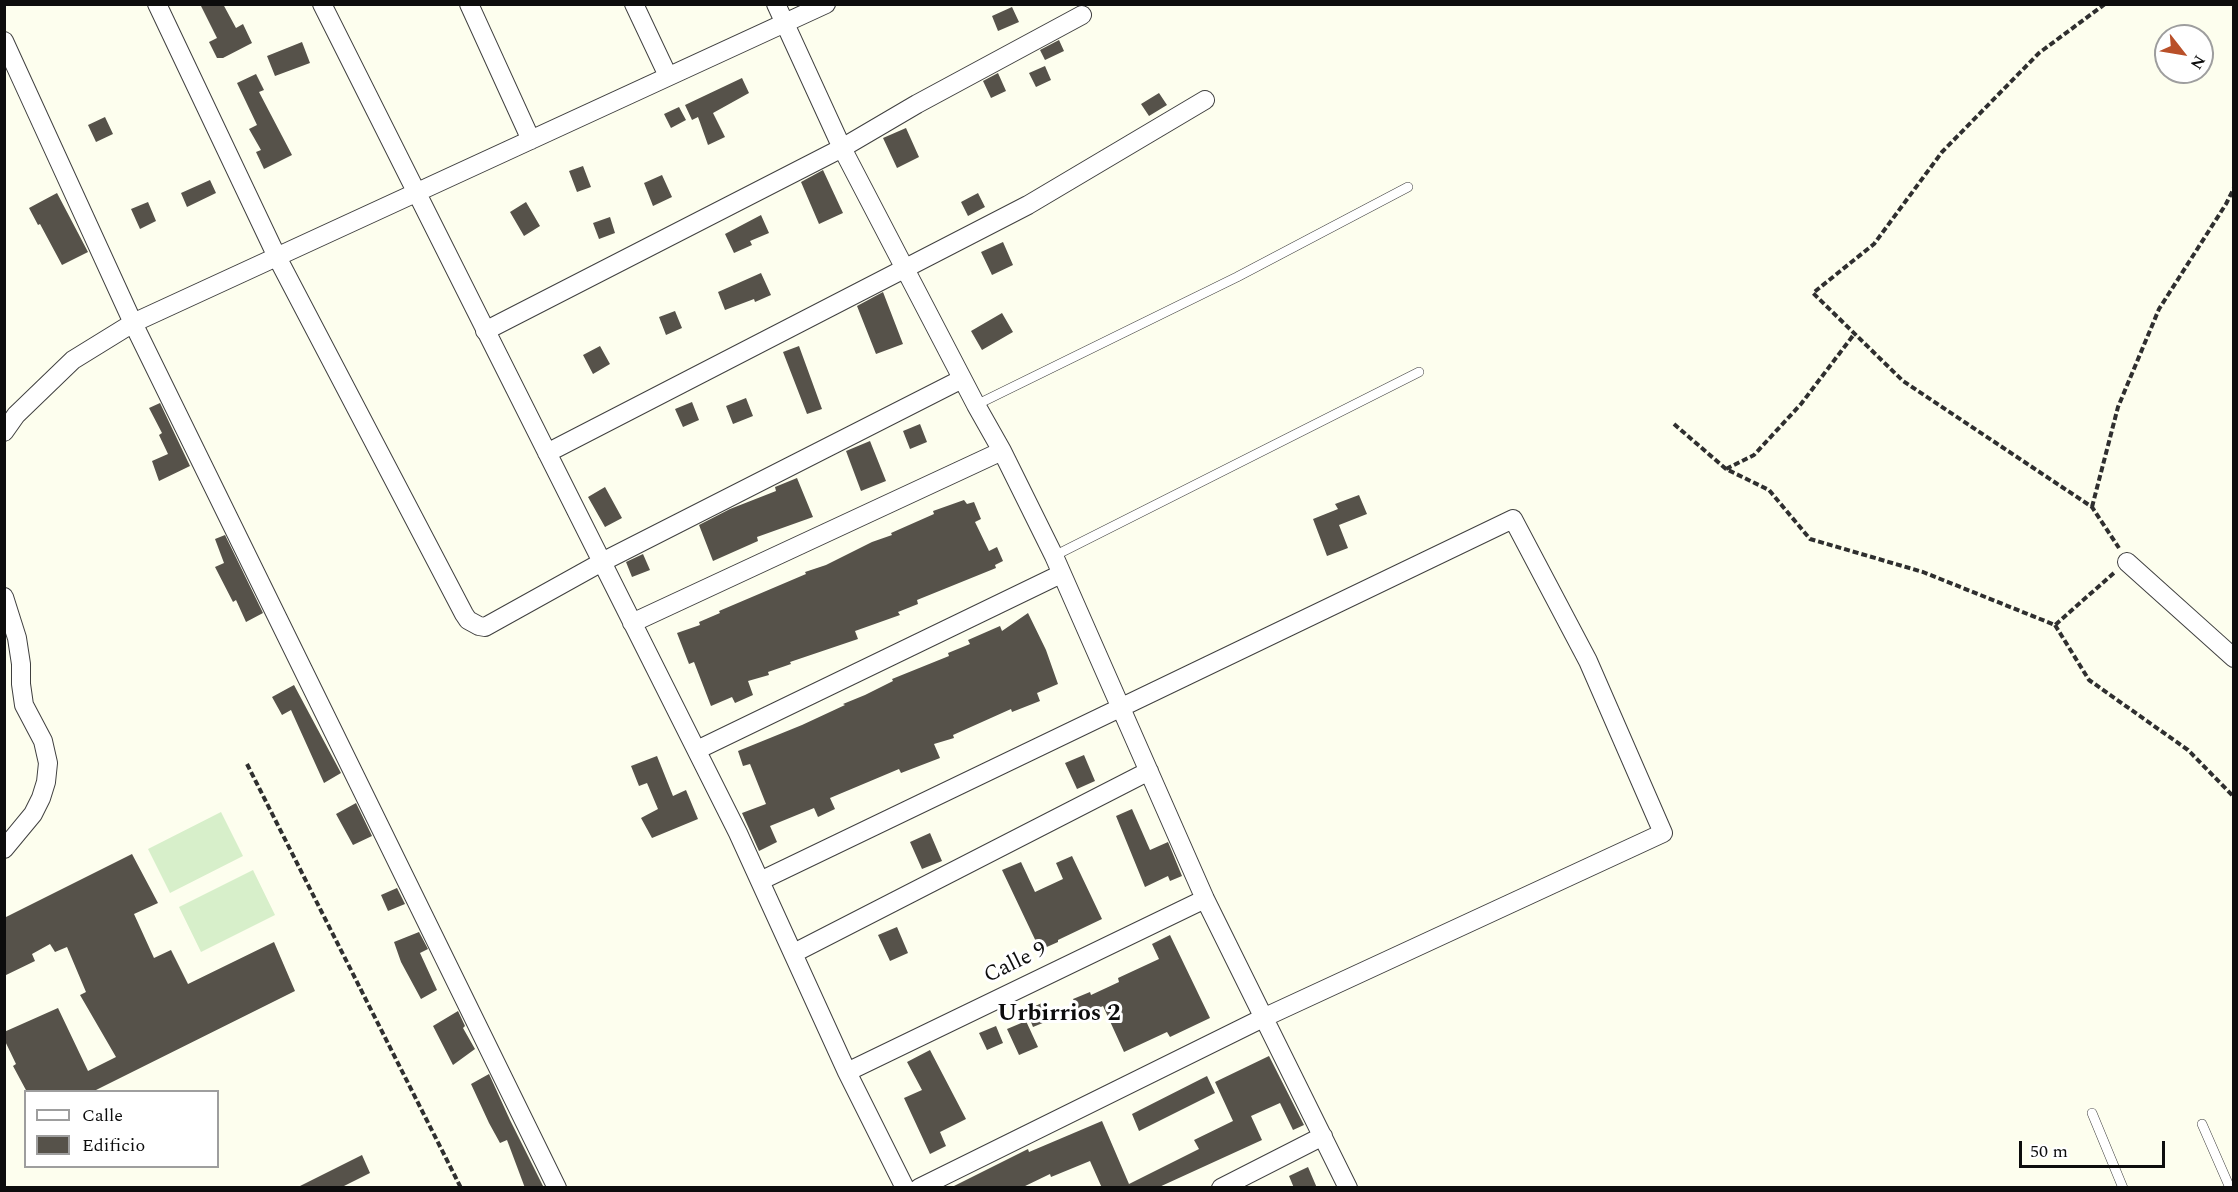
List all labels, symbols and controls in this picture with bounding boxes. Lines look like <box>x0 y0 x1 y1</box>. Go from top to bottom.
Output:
north arrow <box>2154 24 2214 84</box>
text: N <box>2184 50 2211 74</box>
street label: Calle 9 <box>980 938 1052 990</box>
district label: Urbirrios 2 <box>997 1001 1121 1029</box>
legend <box>24 1090 219 1168</box>
text: Calle <box>82 1102 123 1129</box>
scale bar <box>2022 1129 2168 1167</box>
text: Edificio <box>82 1132 145 1159</box>
text: 50 m <box>2030 1138 2068 1165</box>

